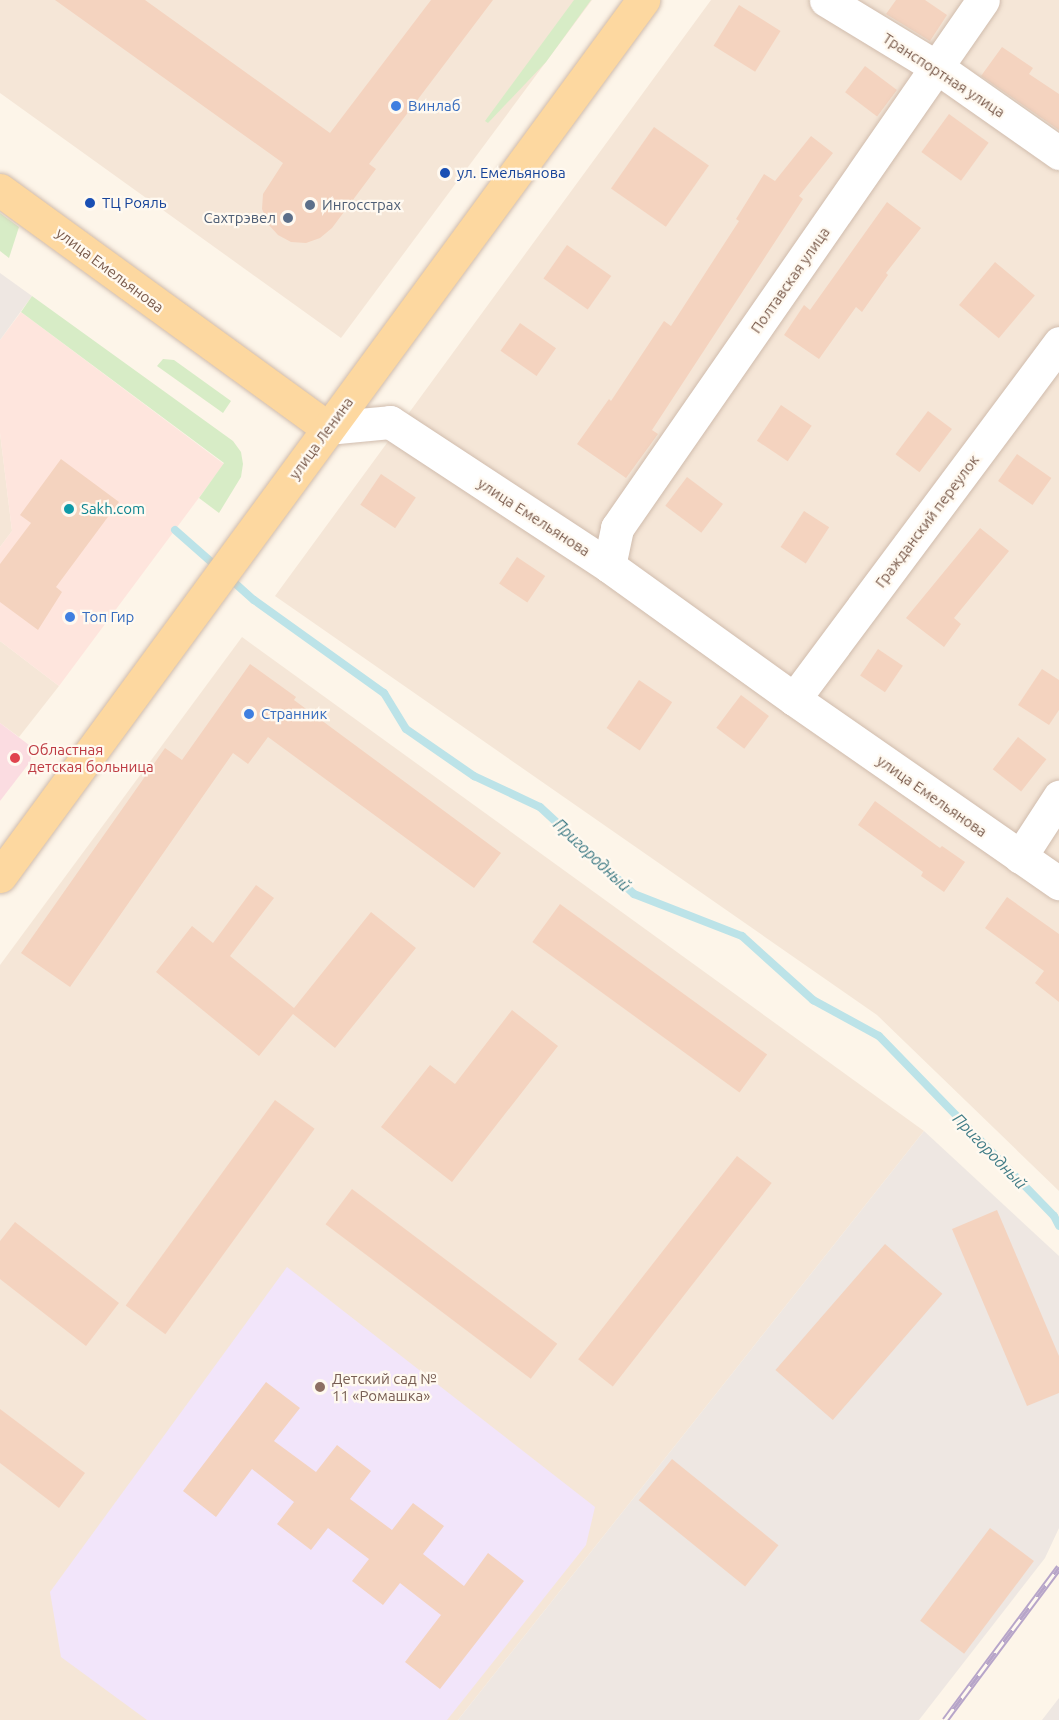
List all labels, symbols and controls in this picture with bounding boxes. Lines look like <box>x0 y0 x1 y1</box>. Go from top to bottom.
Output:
street label: Транспортная улица <box>880 29 1008 121</box>
place label: Винлаб <box>408 97 460 115</box>
marker: Винлаб <box>389 99 403 113</box>
place label: ул. Емельянова <box>457 164 566 182</box>
marker: ул. Емельянова <box>438 166 452 180</box>
place label: ТЦ Рояль <box>102 194 167 212</box>
marker: ТЦ Рояль <box>83 196 97 210</box>
place label: Ингосстрах <box>322 196 401 214</box>
marker: Ингосстрах <box>303 198 317 212</box>
place label: Сахтрэвел <box>203 209 276 227</box>
marker: Сахтрэвел <box>281 211 295 225</box>
street label: Полтавская улица <box>747 223 833 337</box>
street label: улица Емельянова <box>53 224 167 316</box>
street label: улица Ленина <box>285 393 357 483</box>
street label: Гражданский переулок <box>871 451 983 591</box>
street label: улица Емельянова <box>474 474 594 560</box>
place label: Sakh.com <box>81 500 145 518</box>
marker: Sakh.com <box>62 502 76 516</box>
place label: Топ Гир <box>82 608 134 626</box>
marker: Топ Гир <box>63 610 77 624</box>
place label: Странник <box>261 705 327 723</box>
marker: Странник <box>242 707 256 721</box>
place label: Областная детская больница <box>28 740 154 775</box>
marker: Областная детская больница <box>6 749 24 767</box>
street label: улица Емельянова <box>873 751 991 841</box>
water label: Пригородный <box>550 815 634 895</box>
water label: Пригородный <box>949 1109 1031 1193</box>
place label: Детский сад № 11 «Ромашка» <box>332 1369 437 1404</box>
marker: Детский сад № 11 «Ромашка» <box>313 1380 327 1394</box>

